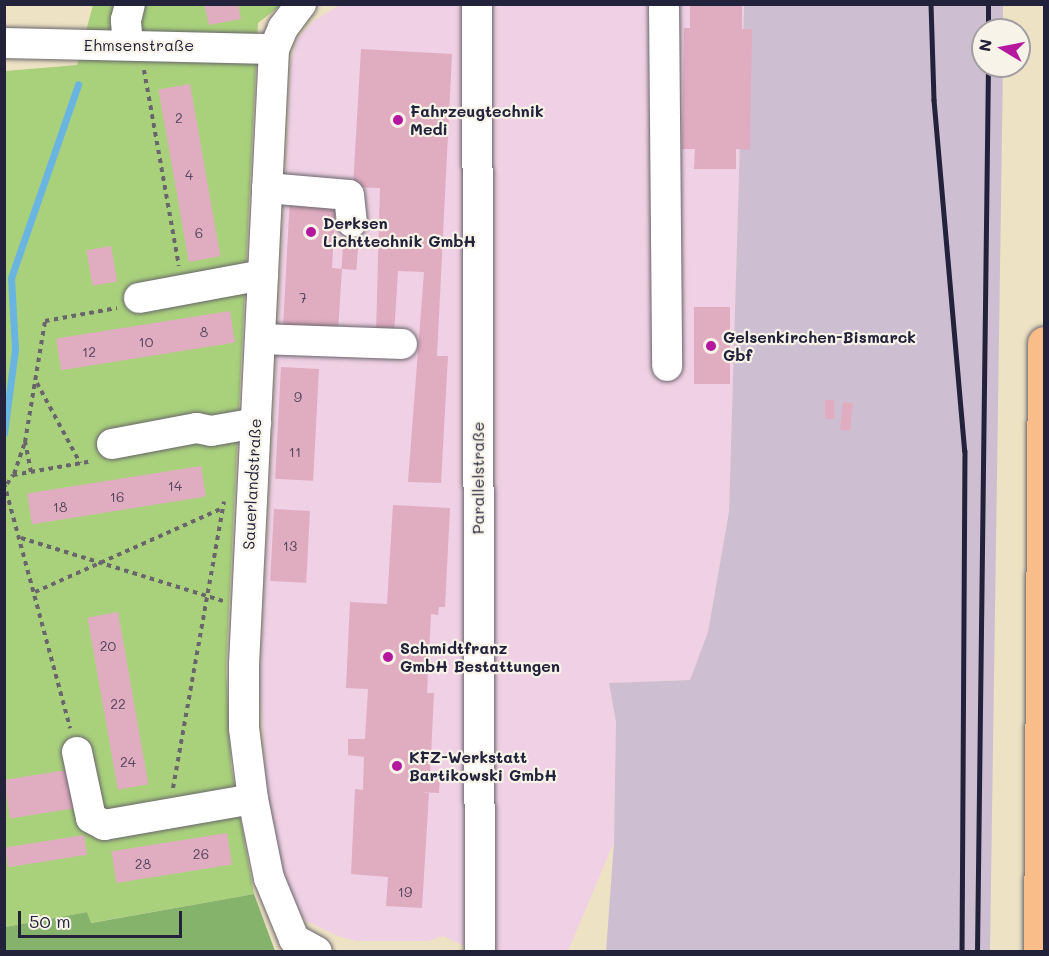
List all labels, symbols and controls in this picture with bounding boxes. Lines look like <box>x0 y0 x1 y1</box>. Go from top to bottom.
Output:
north arrow <box>971 18 1031 78</box>
street label: Ehmsenstraße <box>84 35 194 55</box>
text: N <box>973 37 996 53</box>
place label: Fahrzeugtechnik Medi <box>410 101 544 139</box>
house number: 2 <box>175 110 183 126</box>
marker: Fahrzeugtechnik Medi <box>391 113 405 127</box>
house number: 4 <box>185 167 193 183</box>
place label: Derksen Lichttechnik GmbH <box>323 213 476 251</box>
house number: 6 <box>195 225 203 241</box>
marker: Derksen Lichttechnik GmbH <box>304 225 318 239</box>
house number: 7 <box>299 290 307 306</box>
house number: 8 <box>200 324 208 340</box>
place label: Gelsenkirchen-Bismarck Gbf <box>723 327 916 365</box>
house number: 10 <box>139 334 153 350</box>
marker: Gelsenkirchen-Bismarck Gbf <box>704 339 718 353</box>
house number: 12 <box>82 344 96 360</box>
house number: 9 <box>294 389 302 405</box>
street label: Sauerlandstraße <box>239 418 265 550</box>
street label: Parallelstraße <box>468 422 488 534</box>
house number: 11 <box>289 444 301 460</box>
house number: 14 <box>168 478 182 494</box>
house number: 16 <box>110 489 124 505</box>
house number: 18 <box>53 499 67 515</box>
house number: 13 <box>283 538 297 554</box>
house number: 20 <box>100 638 116 654</box>
place label: Schmidtfranz GmbH Bestattungen <box>400 638 560 676</box>
marker: Schmidtfranz GmbH Bestattungen <box>381 650 395 664</box>
house number: 22 <box>110 696 126 712</box>
place label: KFZ-Werkstatt Bartikowski GmbH <box>409 747 557 785</box>
house number: 24 <box>120 754 136 770</box>
marker: KFZ-Werkstatt Bartikowski GmbH <box>390 759 404 773</box>
house number: 26 <box>193 846 209 862</box>
house number: 28 <box>135 856 151 872</box>
house number: 19 <box>398 884 412 900</box>
scale bar <box>21 899 184 937</box>
text: 50 m <box>29 909 71 933</box>

